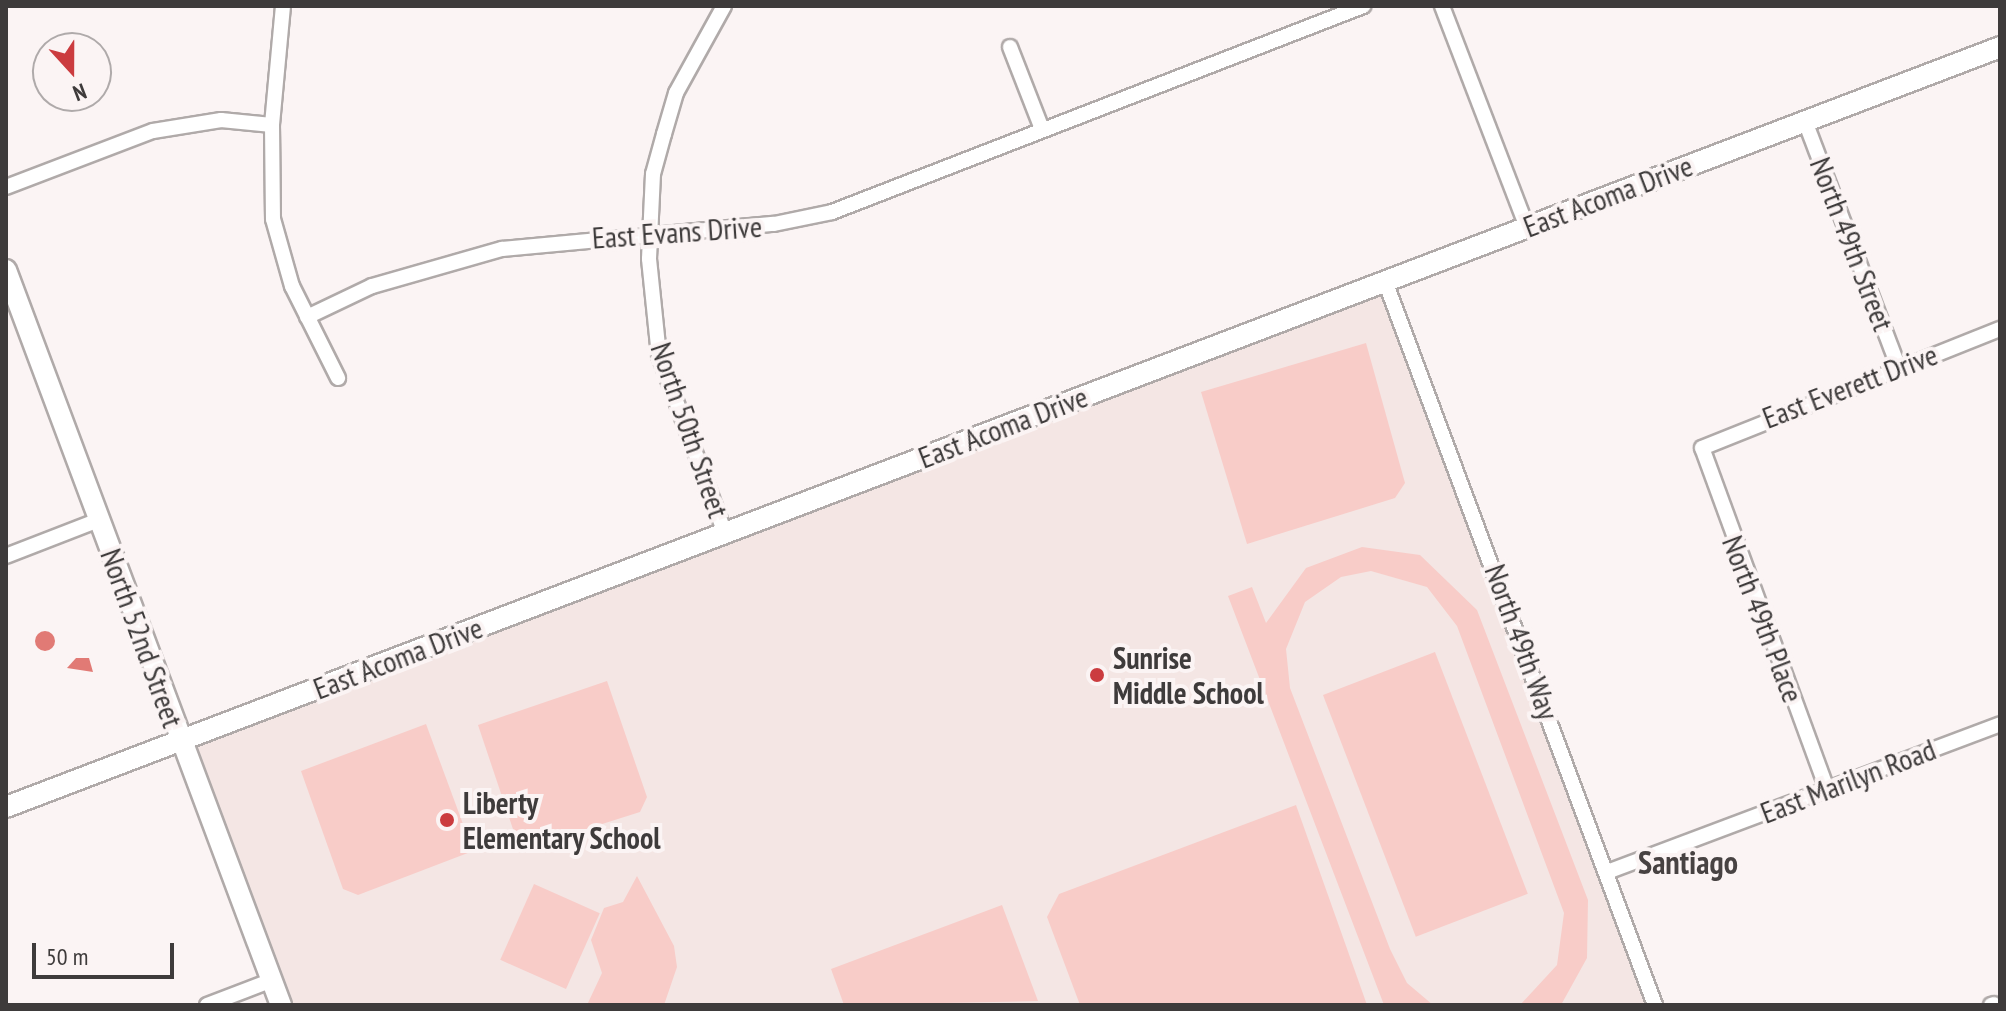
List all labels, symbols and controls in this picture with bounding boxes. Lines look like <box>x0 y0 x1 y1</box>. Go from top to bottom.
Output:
north arrow <box>32 32 112 112</box>
text: N <box>69 77 90 108</box>
street label: East Acoma Drive <box>1518 147 1698 245</box>
street label: North 49th Street <box>1802 152 1902 336</box>
street label: East Evans Drive <box>591 208 763 256</box>
street label: East Everett Drive <box>1757 336 1943 436</box>
street label: North 50th Street <box>643 338 737 522</box>
street label: East Acoma Drive <box>913 378 1093 476</box>
street label: North 49th Place <box>1715 531 1811 707</box>
street label: North 52nd Street <box>93 544 191 732</box>
street label: North 49th Way <box>1477 559 1567 725</box>
street label: East Acoma Drive <box>308 609 488 707</box>
place label: Sunrise Middle School <box>1113 640 1264 710</box>
marker: Sunrise Middle School <box>1088 666 1106 684</box>
street label: East Marilyn Road <box>1755 731 1941 831</box>
place label: Liberty Elementary School <box>463 785 661 856</box>
marker: Liberty Elementary School <box>438 811 456 829</box>
district label: Santiago <box>1638 843 1738 881</box>
scale bar <box>36 927 178 977</box>
text: 50 m <box>46 941 88 972</box>

